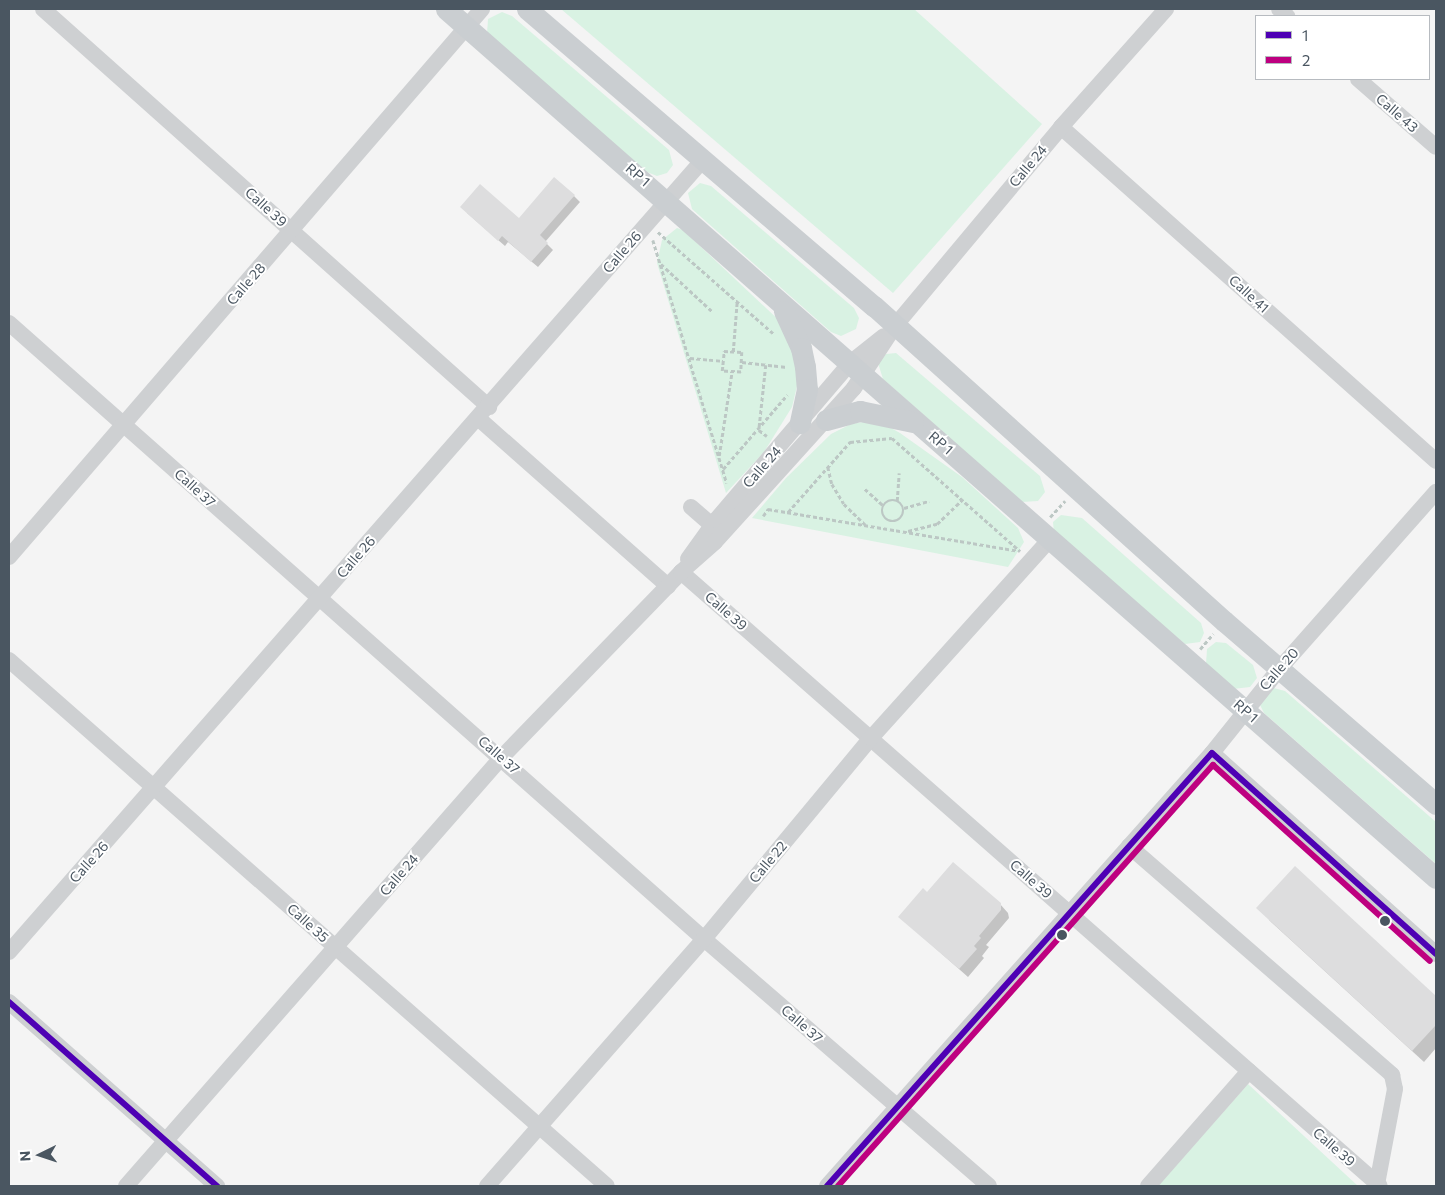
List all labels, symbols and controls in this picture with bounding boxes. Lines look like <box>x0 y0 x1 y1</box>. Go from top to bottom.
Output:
legend <box>1255 15 1430 80</box>
text: 1 <box>1302 26 1308 44</box>
text: 2 <box>1302 51 1310 69</box>
street label: Calle 43 <box>1372 90 1422 136</box>
street label: Calle 24 <box>1005 141 1051 191</box>
street label: RP 1 <box>622 160 654 190</box>
street label: Calle 39 <box>242 184 290 230</box>
street label: Calle 26 <box>599 228 645 276</box>
street label: Calle 28 <box>223 260 269 308</box>
street label: Calle 41 <box>1226 272 1272 316</box>
street label: RP 1 <box>925 428 957 458</box>
street label: Calle 24 <box>739 443 785 491</box>
street label: Calle 37 <box>171 465 219 511</box>
street label: Calle 26 <box>333 533 379 581</box>
street label: Calle 39 <box>701 588 751 634</box>
street label: Calle 20 <box>1256 644 1302 694</box>
street label: RP 1 <box>1230 696 1262 726</box>
street label: Calle 37 <box>475 732 523 778</box>
street label: Calle 26 <box>66 838 112 886</box>
street label: Calle 22 <box>746 838 790 886</box>
street label: Calle 24 <box>376 851 422 899</box>
street label: Calle 39 <box>1006 856 1056 902</box>
street label: Calle 35 <box>284 900 332 946</box>
unlabelled marker <box>1380 916 1390 926</box>
unlabelled marker <box>1057 930 1067 940</box>
street label: Calle 37 <box>778 1001 826 1047</box>
street label: Calle 39 <box>1309 1124 1359 1170</box>
north arrow <box>15 1130 65 1180</box>
text: N <box>16 1150 33 1162</box>

